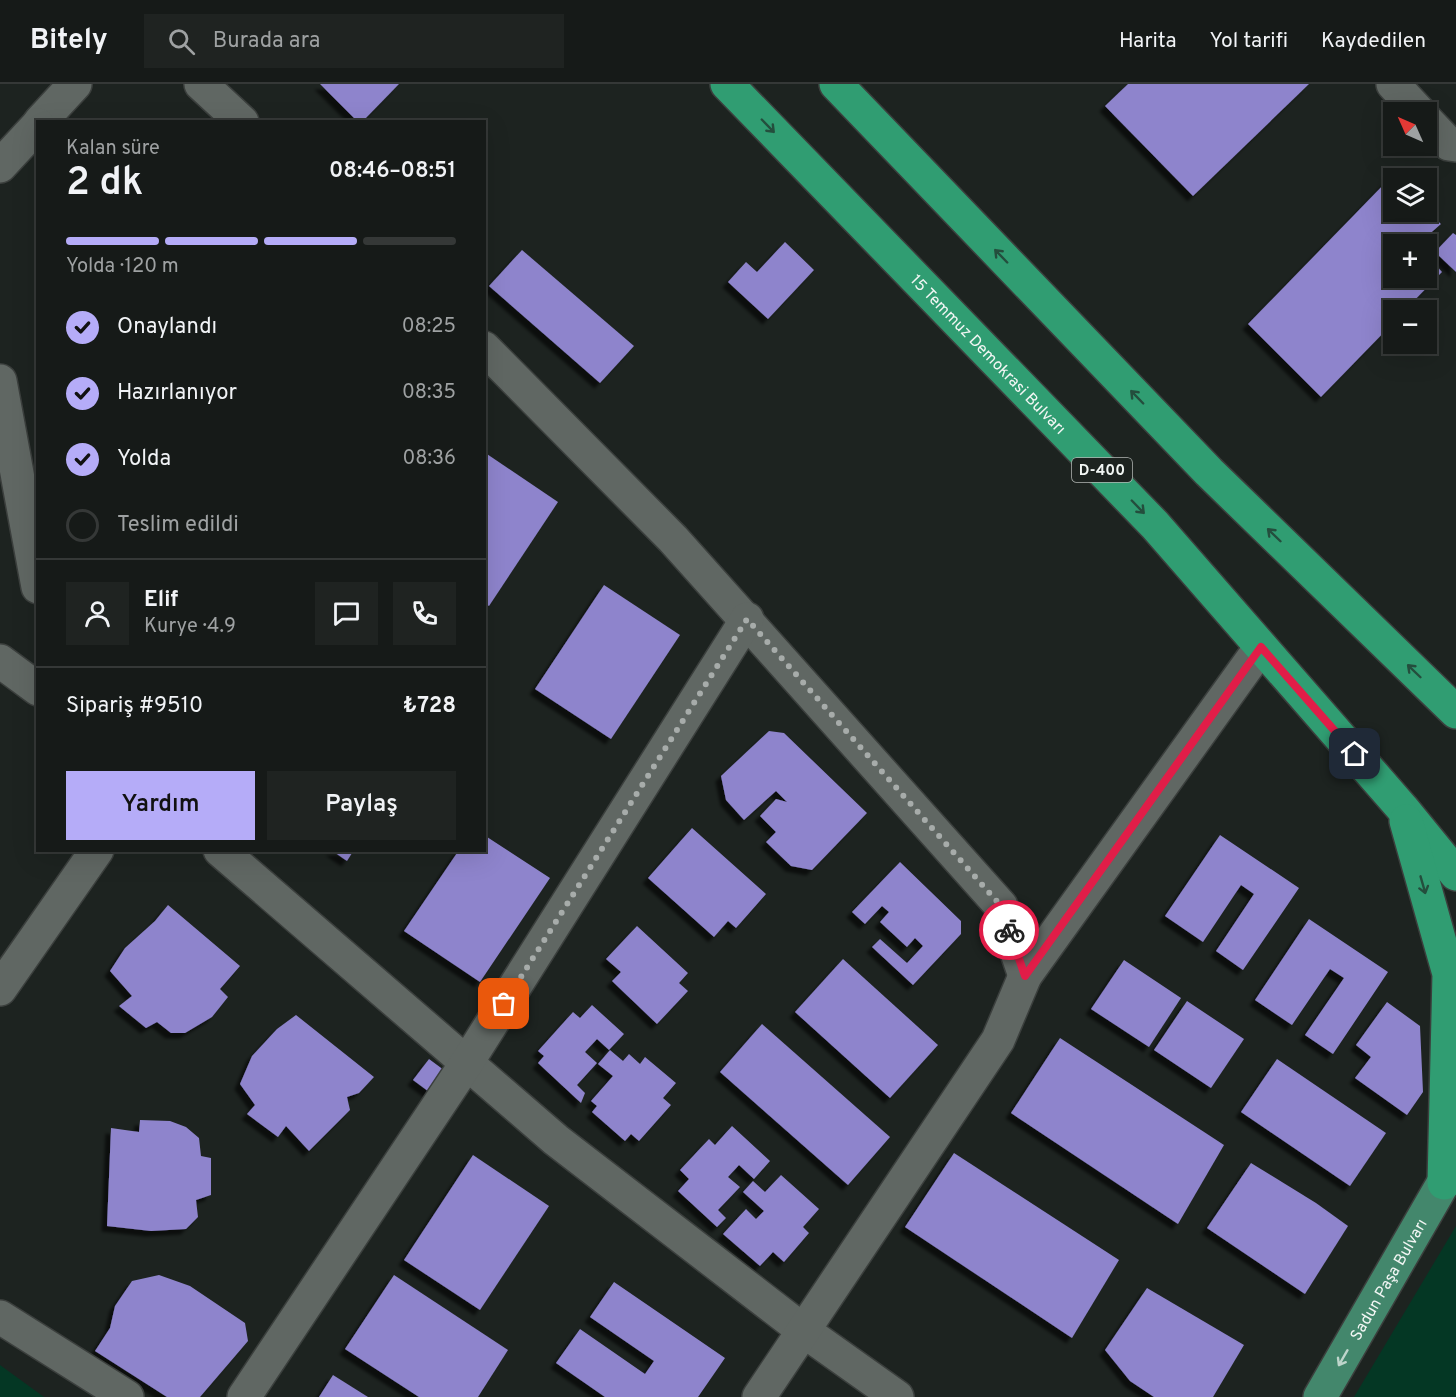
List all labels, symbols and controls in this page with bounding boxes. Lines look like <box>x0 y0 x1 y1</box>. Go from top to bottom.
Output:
search box <box>144 14 564 68</box>
text: Bitely <box>30 23 108 59</box>
icon: search <box>165 25 198 58</box>
text: Burada ara <box>213 28 320 55</box>
text: Harita <box>1119 28 1177 55</box>
text: Yol tarifi <box>1210 28 1288 55</box>
text: Kaydedilen <box>1321 28 1426 55</box>
north arrow <box>1383 102 1437 156</box>
map controls <box>1383 102 1437 354</box>
one-way arrow <box>761 118 775 133</box>
text: Kalan süre <box>66 136 160 162</box>
text: 08:46–08:51 <box>329 158 456 185</box>
text: 2 dk <box>66 160 143 209</box>
button: layers <box>1383 168 1437 222</box>
button: + <box>1383 234 1437 288</box>
one-way arrow <box>994 249 1009 264</box>
text: Yolda · 120 m <box>66 254 179 280</box>
street label: 15 Temmuz Demokrasi Bulvarı <box>905 271 1069 439</box>
button: − <box>1383 300 1437 354</box>
icon: check <box>66 311 99 344</box>
text: Onaylandı <box>117 314 217 341</box>
text: 08:25 <box>402 314 456 340</box>
icon: check <box>66 377 99 410</box>
text: Hazırlanıyor <box>117 380 237 407</box>
text: 08:35 <box>402 380 456 406</box>
one-way arrow <box>1129 389 1144 404</box>
icon: check <box>66 443 99 476</box>
text: Yolda <box>117 446 171 473</box>
text: 08:36 <box>402 446 456 472</box>
road number: D-400 <box>1072 458 1132 482</box>
one-way arrow <box>1130 500 1145 515</box>
text: Teslim edildi <box>117 512 239 539</box>
one-way arrow <box>1267 528 1282 542</box>
button: person <box>66 582 129 645</box>
button: chat <box>315 582 378 645</box>
button: phone <box>393 582 456 645</box>
text: Elif <box>144 587 178 614</box>
text: Kurye · 4.9 <box>144 614 236 640</box>
one-way arrow <box>1407 664 1422 678</box>
text: Sipariş #9510 <box>66 693 203 720</box>
text: ₺728 <box>403 693 456 720</box>
pin <box>1329 728 1380 779</box>
icon: home <box>1338 737 1371 770</box>
button: Yardım <box>66 771 255 840</box>
button: Paylaş <box>267 771 456 840</box>
one-way arrow <box>1418 875 1430 894</box>
courier <box>979 900 1039 960</box>
icon: bike <box>993 914 1026 947</box>
pin <box>478 978 529 1029</box>
icon: bag <box>487 987 520 1020</box>
street label: Sadun Paşa Bulvarı <box>1347 1216 1433 1345</box>
one-way arrow <box>1337 1349 1349 1366</box>

